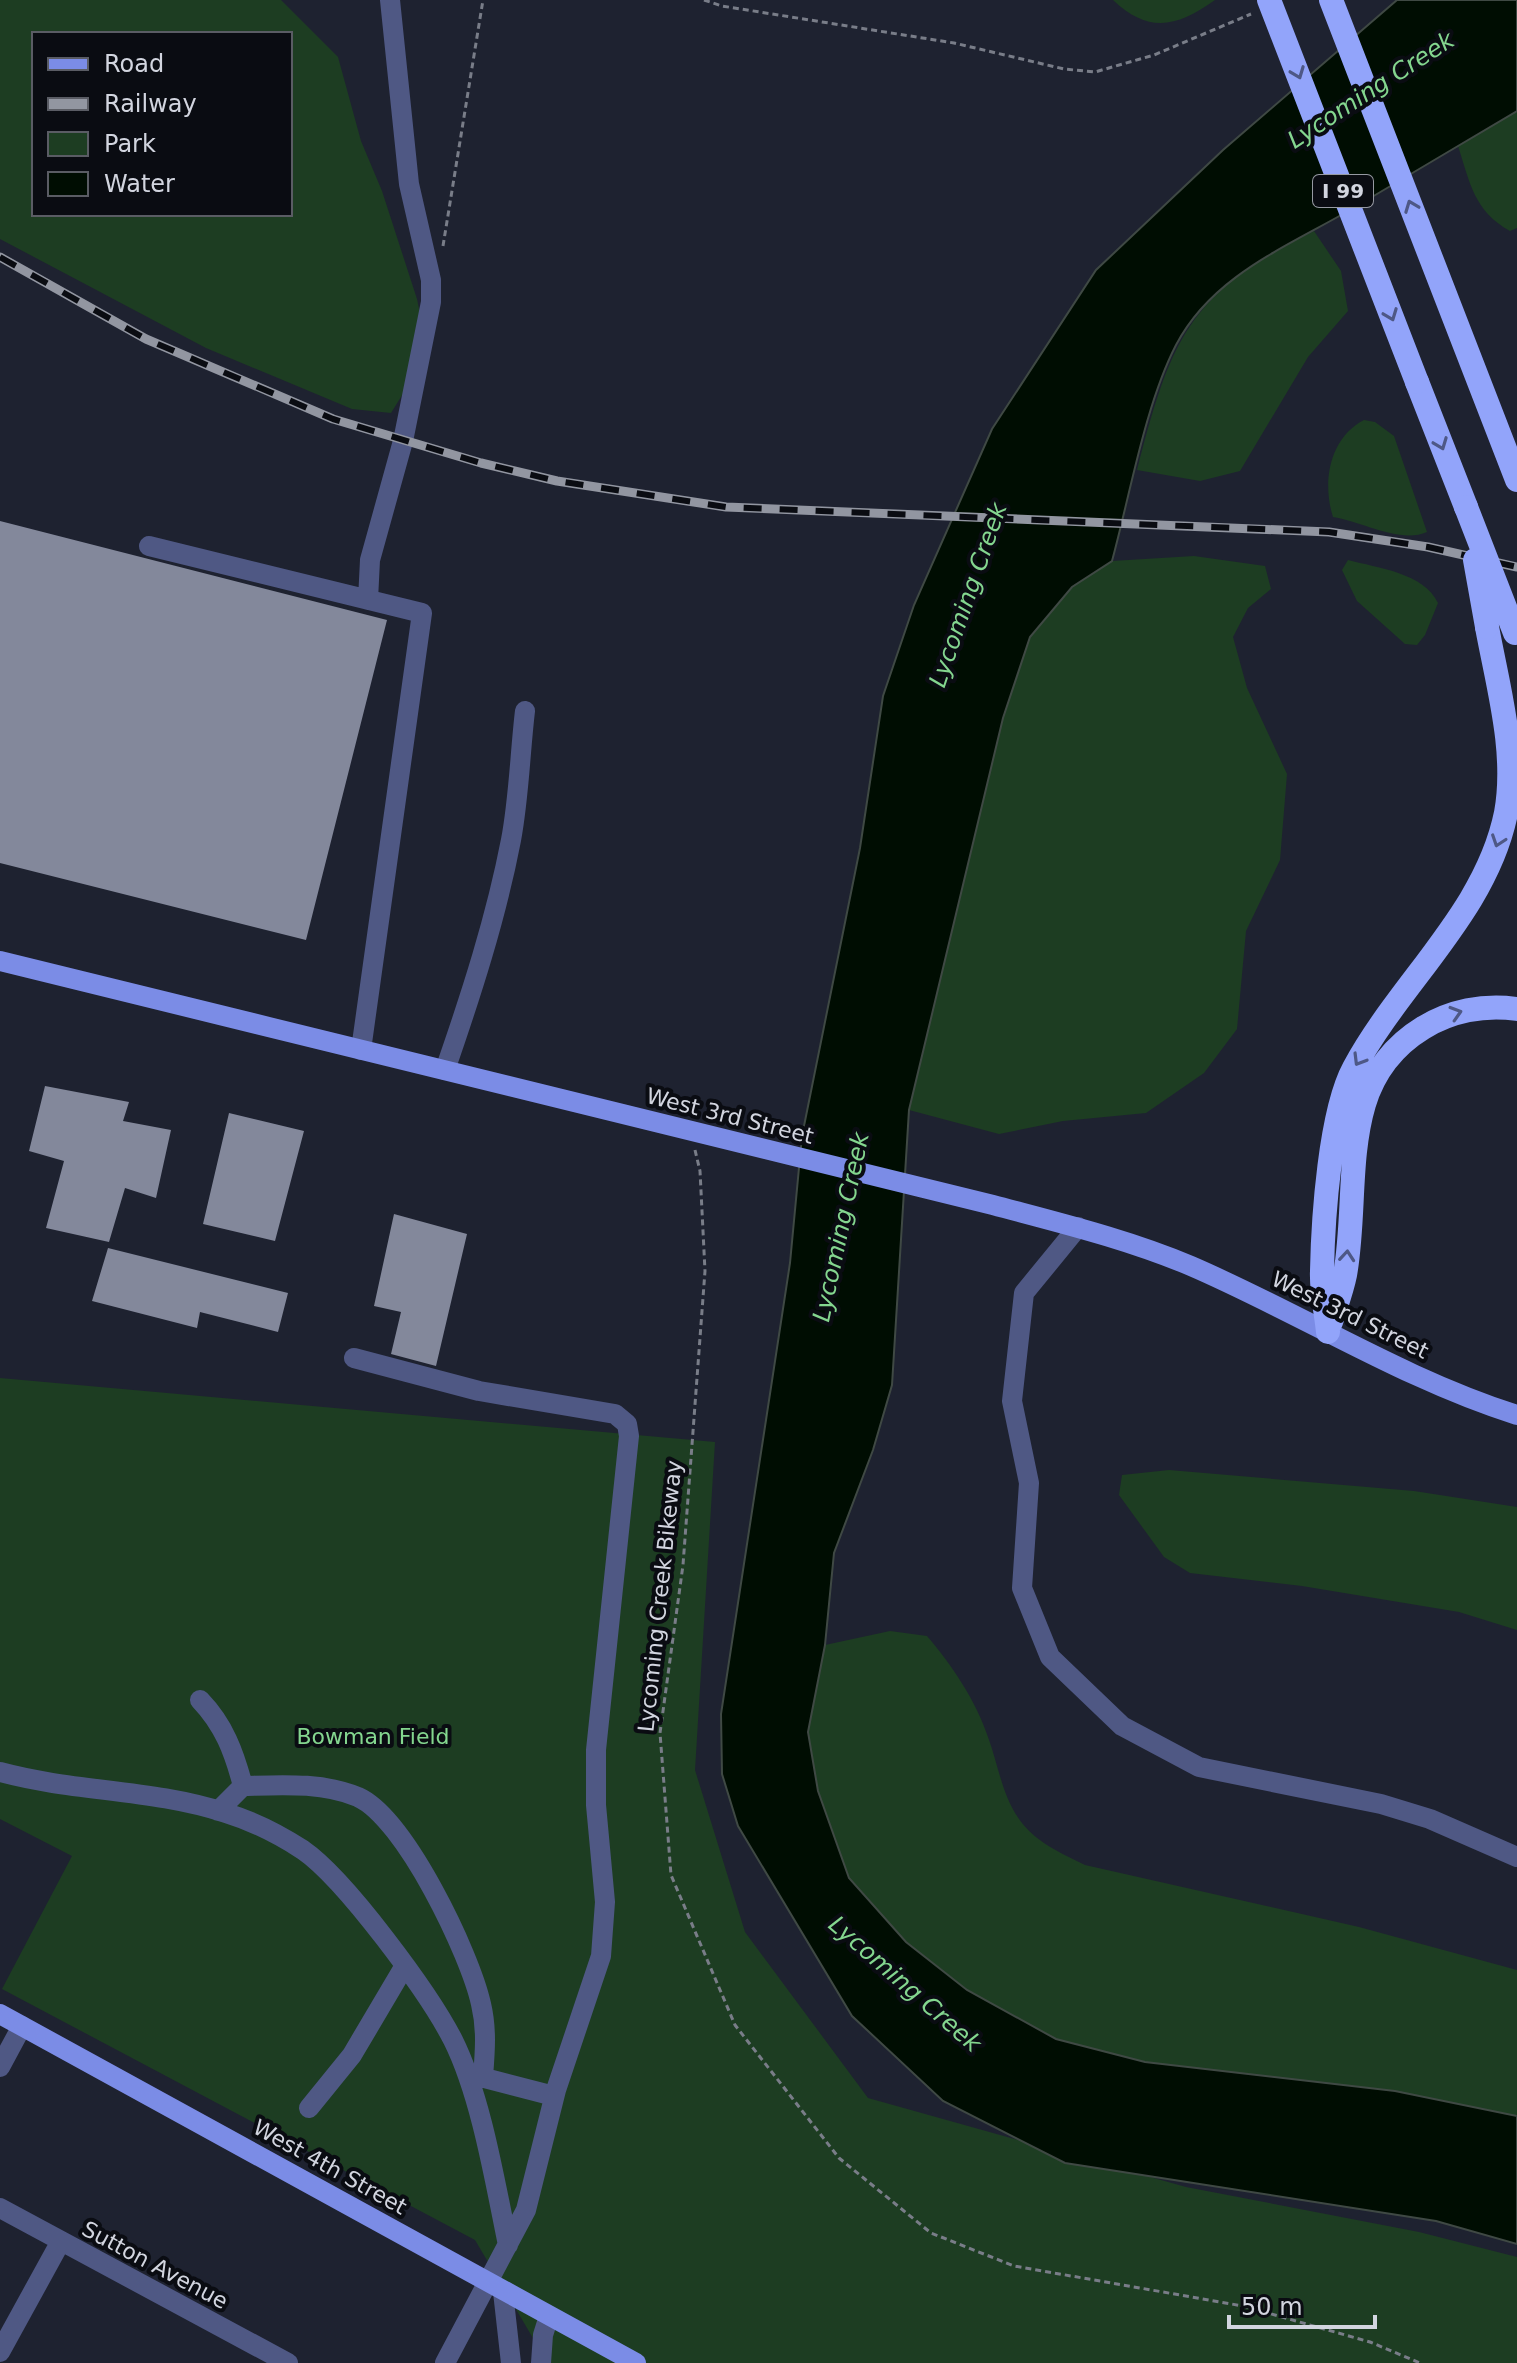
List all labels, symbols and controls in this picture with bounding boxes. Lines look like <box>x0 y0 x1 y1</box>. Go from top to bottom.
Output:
water label: Lycoming Creek <box>1283 25 1460 154</box>
legend <box>32 32 292 216</box>
text: Road <box>104 50 164 78</box>
one-way arrow <box>1288 65 1305 79</box>
text: Railway <box>104 90 197 118</box>
text: Park <box>104 130 156 158</box>
text: Water <box>104 170 175 198</box>
road number: I 99 <box>1313 175 1373 207</box>
one-way arrow <box>1404 200 1421 214</box>
one-way arrow <box>1381 307 1398 321</box>
one-way arrow <box>1432 436 1448 450</box>
water label: Lycoming Creek <box>923 498 1013 691</box>
one-way arrow <box>1491 834 1507 848</box>
one-way arrow <box>1448 1007 1462 1023</box>
one-way arrow <box>1353 1051 1368 1066</box>
street label: West 3rd Street <box>644 1083 817 1149</box>
water label: Lycoming Creek <box>807 1129 875 1324</box>
one-way arrow <box>1338 1249 1355 1262</box>
street label: West 3rd Street <box>1267 1266 1433 1364</box>
street label: Lycoming Creek Bikeway <box>633 1459 687 1733</box>
park label: Bowman Field <box>296 1724 450 1749</box>
water label: Lycoming Creek <box>823 1910 988 2059</box>
street label: West 4th Street <box>249 2114 411 2220</box>
street label: Sutton Avenue <box>78 2216 232 2314</box>
scale bar <box>1229 2279 1375 2329</box>
text: 50 m <box>1241 2293 1303 2321</box>

